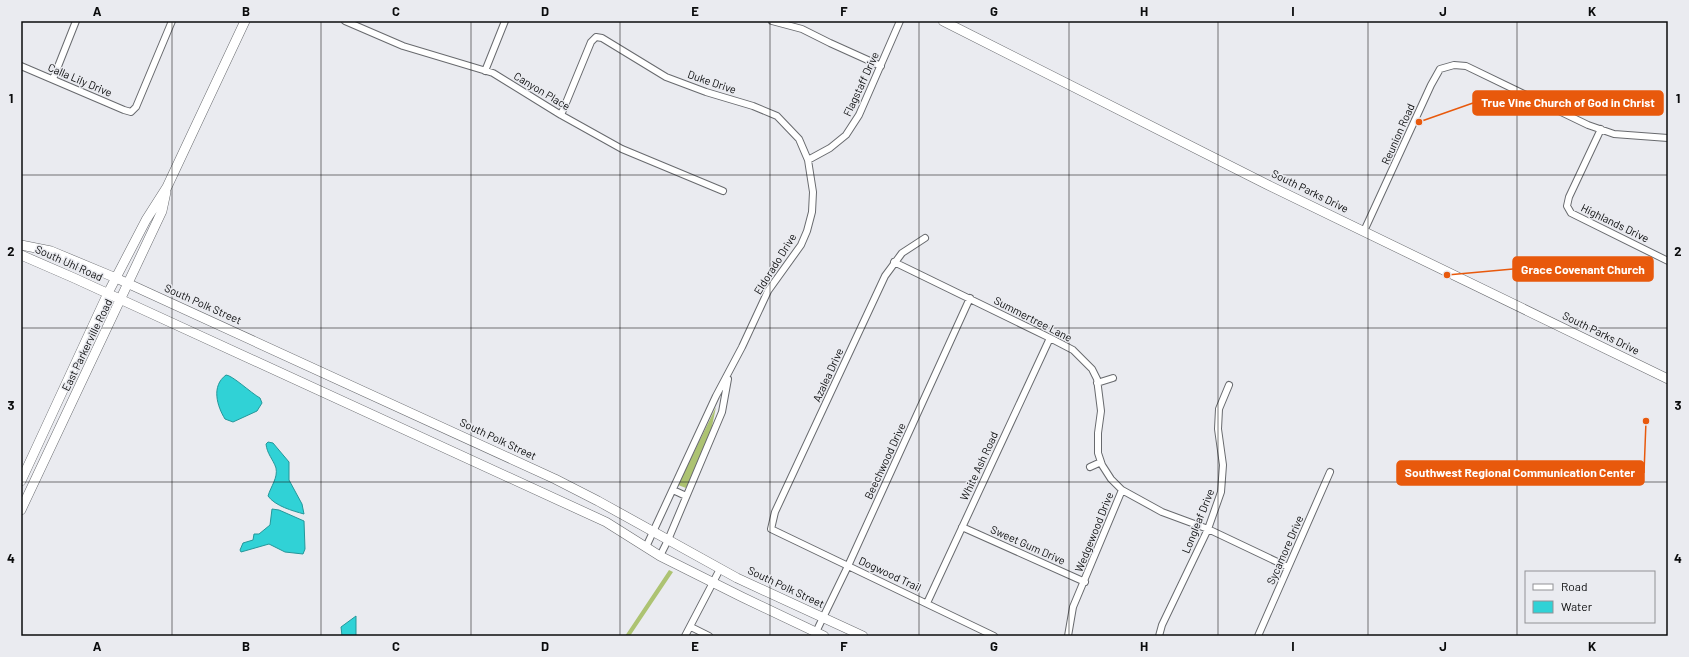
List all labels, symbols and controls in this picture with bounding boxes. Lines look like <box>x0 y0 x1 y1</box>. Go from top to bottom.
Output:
text: A <box>93 3 102 19</box>
text: B <box>242 3 250 19</box>
text: C <box>392 3 400 19</box>
text: D <box>541 3 549 19</box>
text: E <box>691 3 699 19</box>
text: F <box>840 3 848 19</box>
text: G <box>990 3 998 19</box>
text: H <box>1140 3 1148 19</box>
text: I <box>1291 3 1295 19</box>
text: J <box>1439 3 1447 19</box>
text: K <box>1588 3 1596 19</box>
street label: Flagstaff Drive <box>840 49 881 118</box>
street label: Calla Lily Drive <box>46 60 114 99</box>
street label: Duke Drive <box>686 67 738 96</box>
street label: Canyon Place <box>512 69 573 113</box>
text: 1 <box>9 90 13 106</box>
text: 1 <box>1676 90 1680 106</box>
callout: True Vine Church of God in Christ <box>1473 91 1663 115</box>
text: True Vine Church of God in Christ <box>1481 95 1655 109</box>
street label: Reunion Road <box>1378 101 1417 166</box>
street label: South Parks Drive <box>1270 166 1351 215</box>
street label: Highlands Drive <box>1579 201 1651 245</box>
street label: Eldorado Drive <box>751 231 799 297</box>
street label: South Uhl Road <box>33 242 105 283</box>
text: 2 <box>7 243 15 259</box>
text: 2 <box>1674 243 1682 259</box>
callout: Grace Covenant Church <box>1513 257 1653 281</box>
text: Grace Covenant Church <box>1521 262 1645 276</box>
street label: South Polk Street <box>163 281 244 326</box>
street label: Summertree Lane <box>992 293 1075 344</box>
street label: East Parkerville Road <box>59 297 114 393</box>
street label: South Parks Drive <box>1561 308 1642 357</box>
street label: Azalea Drive <box>809 346 846 404</box>
text: 3 <box>7 397 15 413</box>
text: 3 <box>1674 397 1682 413</box>
street label: South Polk Street <box>458 415 539 462</box>
street label: Beechwood Drive <box>861 420 908 501</box>
street label: White Ash Road <box>957 429 1000 502</box>
callout: Southwest Regional Communication Center <box>1397 461 1644 485</box>
text: Southwest Regional Communication Center <box>1405 465 1636 479</box>
street label: Longleaf Drive <box>1179 486 1216 555</box>
street label: Wedgewood Drive <box>1072 490 1116 574</box>
street label: Sycamore Drive <box>1264 513 1306 586</box>
street label: Sweet Gum Drive <box>989 522 1068 567</box>
text: 4 <box>7 550 15 566</box>
text: 4 <box>1674 550 1682 566</box>
street label: Dogwood Trail <box>857 553 923 594</box>
street label: South Polk Street <box>746 563 827 610</box>
legend <box>1525 571 1655 623</box>
text: Road <box>1561 579 1588 593</box>
text: Water <box>1561 599 1593 613</box>
text: A <box>93 638 102 654</box>
text: B <box>242 638 250 654</box>
text: C <box>392 638 400 654</box>
text: D <box>541 638 549 654</box>
text: E <box>691 638 699 654</box>
text: F <box>840 638 848 654</box>
text: G <box>990 638 998 654</box>
text: H <box>1140 638 1148 654</box>
text: I <box>1291 638 1295 654</box>
text: J <box>1439 638 1447 654</box>
text: K <box>1588 638 1596 654</box>

